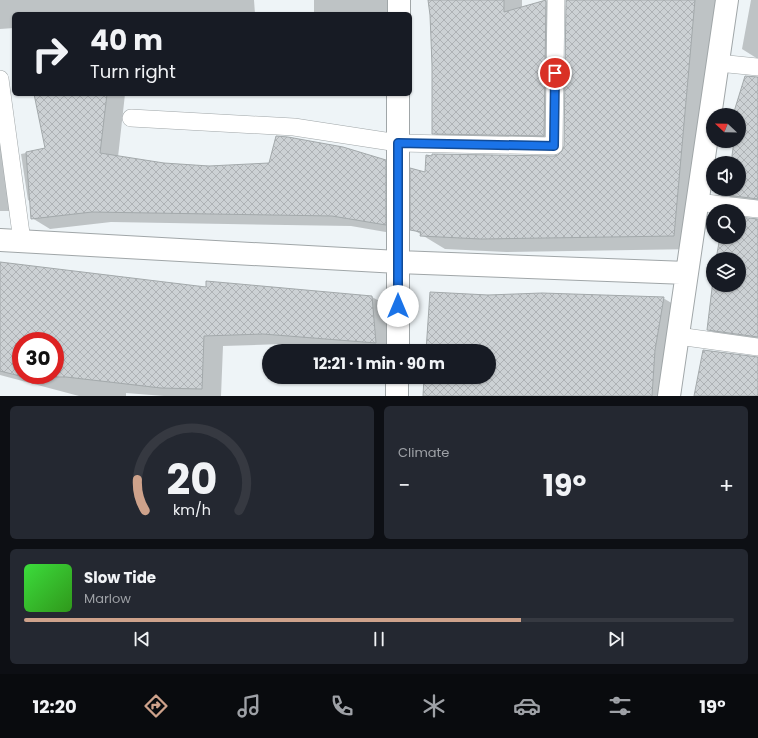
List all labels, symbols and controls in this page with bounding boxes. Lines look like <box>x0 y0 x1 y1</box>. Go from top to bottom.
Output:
text: 40 m <box>90 21 163 60</box>
icon: right <box>24 28 76 80</box>
pin <box>538 56 572 90</box>
text: Turn right <box>90 59 176 84</box>
icon: arrive <box>544 62 566 84</box>
north arrow <box>706 108 746 148</box>
map controls <box>706 108 746 292</box>
button: sound <box>706 156 746 196</box>
button: search <box>706 204 746 244</box>
button: layers <box>706 252 746 292</box>
position arrow <box>377 285 419 327</box>
speed limit sign: 30 <box>12 332 64 384</box>
text: 12:21 · 1 min · 90 m <box>313 353 445 374</box>
text: Climate <box>398 443 449 462</box>
text: 20 <box>167 449 217 508</box>
text: 19° <box>543 464 586 507</box>
text: − <box>398 470 410 501</box>
text: + <box>719 470 734 501</box>
text: km/h <box>173 499 211 519</box>
text: Slow Tide <box>84 567 156 588</box>
text: Marlow <box>84 589 131 608</box>
icon: previous <box>131 628 153 650</box>
icon: pause <box>368 628 390 650</box>
icon: next <box>605 628 627 650</box>
icon: directions <box>142 692 170 720</box>
icon: music <box>235 692 263 720</box>
icon: phone <box>328 692 356 720</box>
icon: climate <box>420 692 448 720</box>
icon: car <box>513 692 541 720</box>
icon: filters <box>606 692 634 720</box>
text: 12:20 <box>32 694 77 719</box>
text: 19° <box>699 694 725 719</box>

